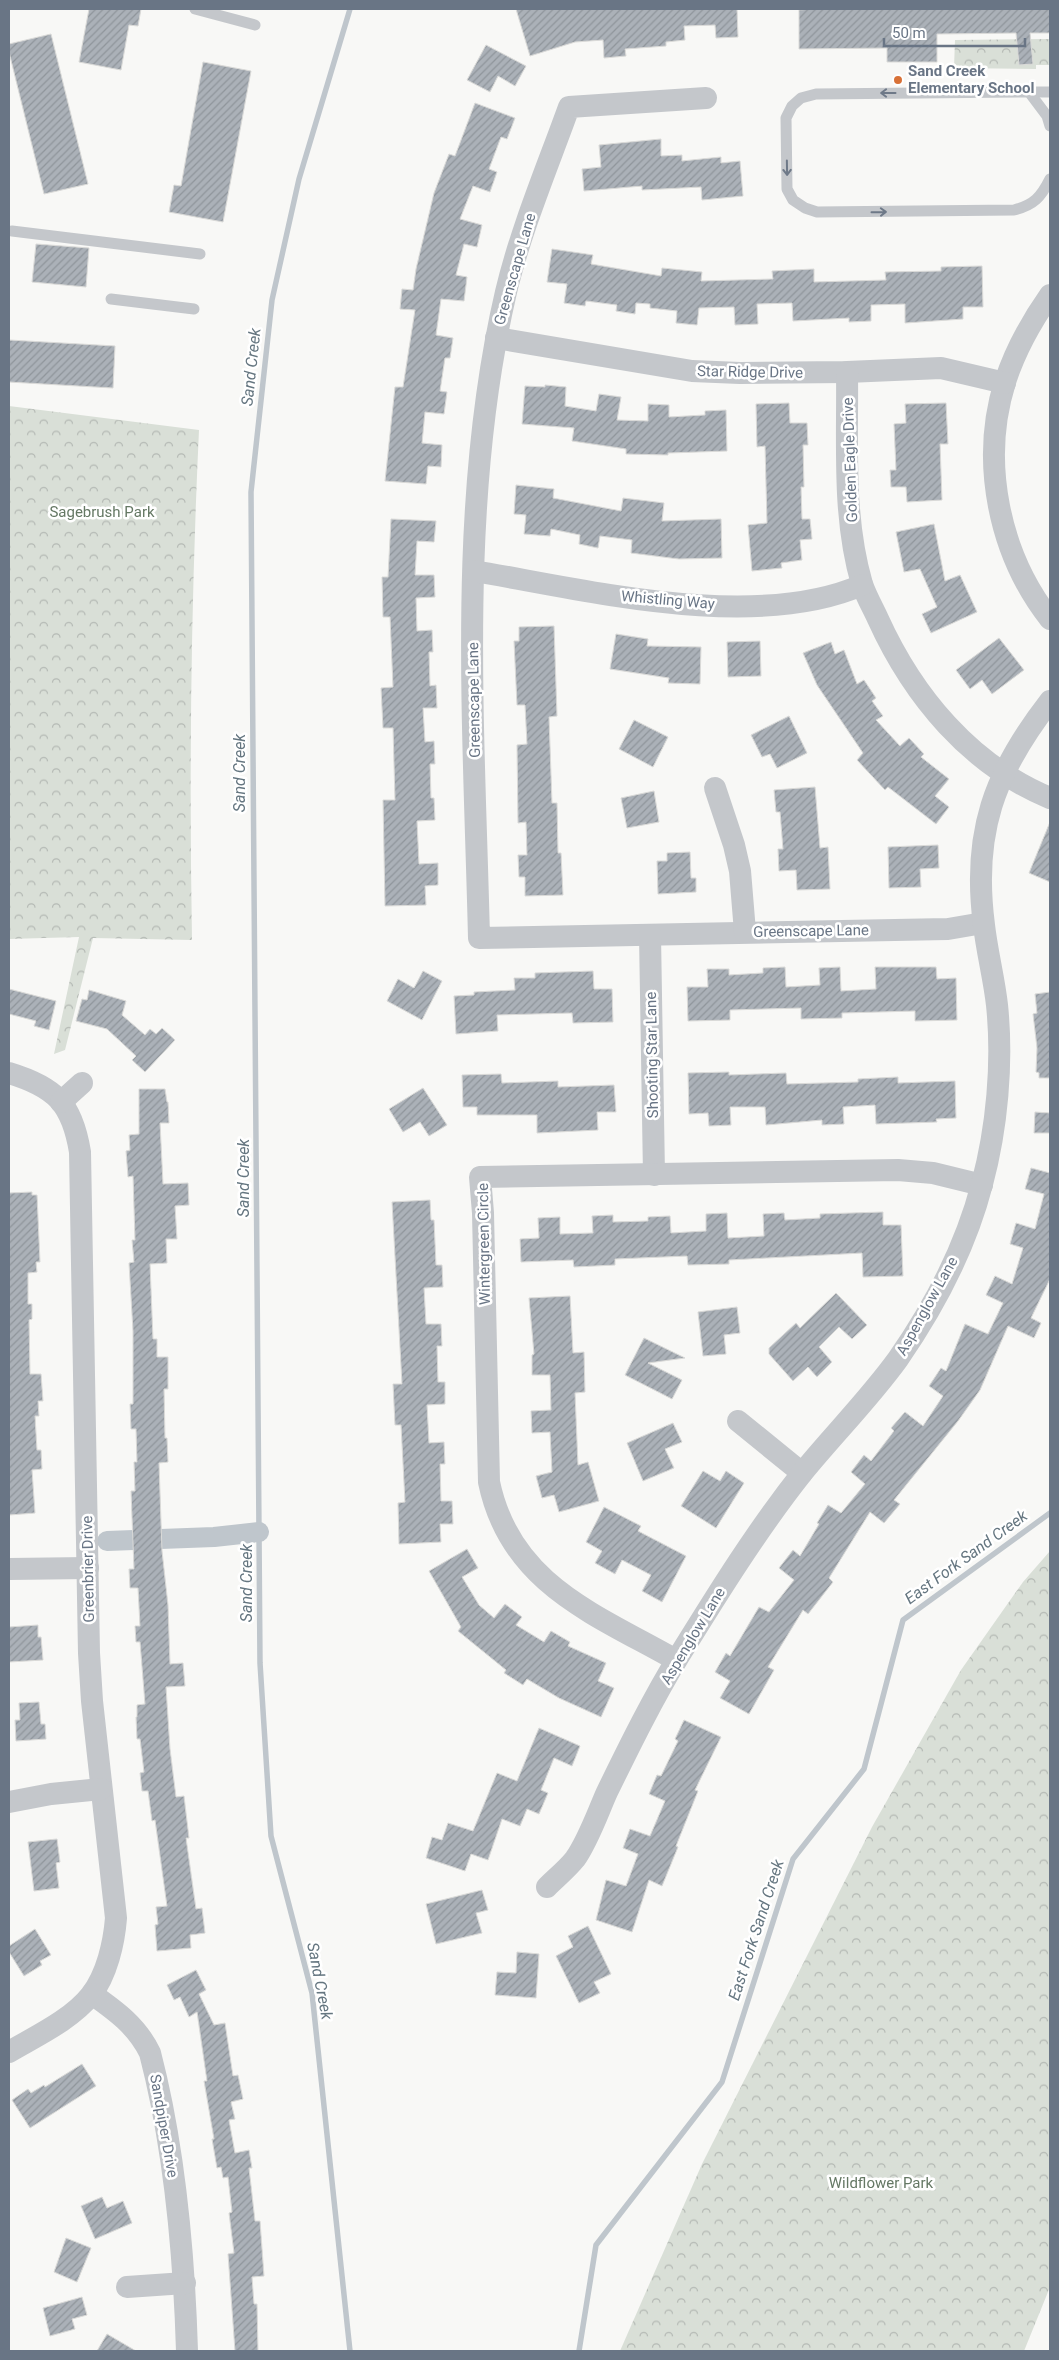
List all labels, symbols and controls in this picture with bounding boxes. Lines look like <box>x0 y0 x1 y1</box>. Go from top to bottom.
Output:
scale bar <box>884 15 1025 47</box>
text: 50 m <box>892 24 926 42</box>
place label: Sand Creek Elementary School <box>908 62 1034 97</box>
marker: Sand Creek Elementary School <box>892 74 904 86</box>
one-way arrow <box>880 88 896 98</box>
one-way arrow <box>782 159 792 175</box>
one-way arrow <box>871 207 887 217</box>
street label: Greenscape Lane <box>490 211 540 327</box>
water label: Sand Creek <box>237 326 265 407</box>
street label: Star Ridge Drive <box>697 362 803 382</box>
street label: Golden Eagle Drive <box>839 397 861 523</box>
park label: Sagebrush Park <box>49 503 155 521</box>
street label: Whistling Way <box>620 587 716 613</box>
street label: Greenscape Lane <box>464 642 484 758</box>
water label: Sand Creek <box>230 733 249 812</box>
street label: Greenscape Lane <box>753 921 869 941</box>
street label: Shooting Star Lane <box>642 992 662 1118</box>
water label: Sand Creek <box>234 1138 253 1217</box>
street label: Wintergreen Circle <box>474 1183 494 1305</box>
street label: Aspenglow Lane <box>892 1253 962 1359</box>
water label: East Fork Sand Creek <box>901 1505 1032 1608</box>
street label: Greenbrier Drive <box>78 1515 98 1623</box>
water label: Sand Creek <box>237 1543 256 1622</box>
street label: Aspenglow Lane <box>657 1584 729 1688</box>
water label: East Fork Sand Creek <box>724 1856 788 2003</box>
water label: Sand Creek <box>303 1941 337 2022</box>
street label: Sandpiper Drive <box>146 2073 182 2179</box>
park label: Wildflower Park <box>829 2174 934 2192</box>

